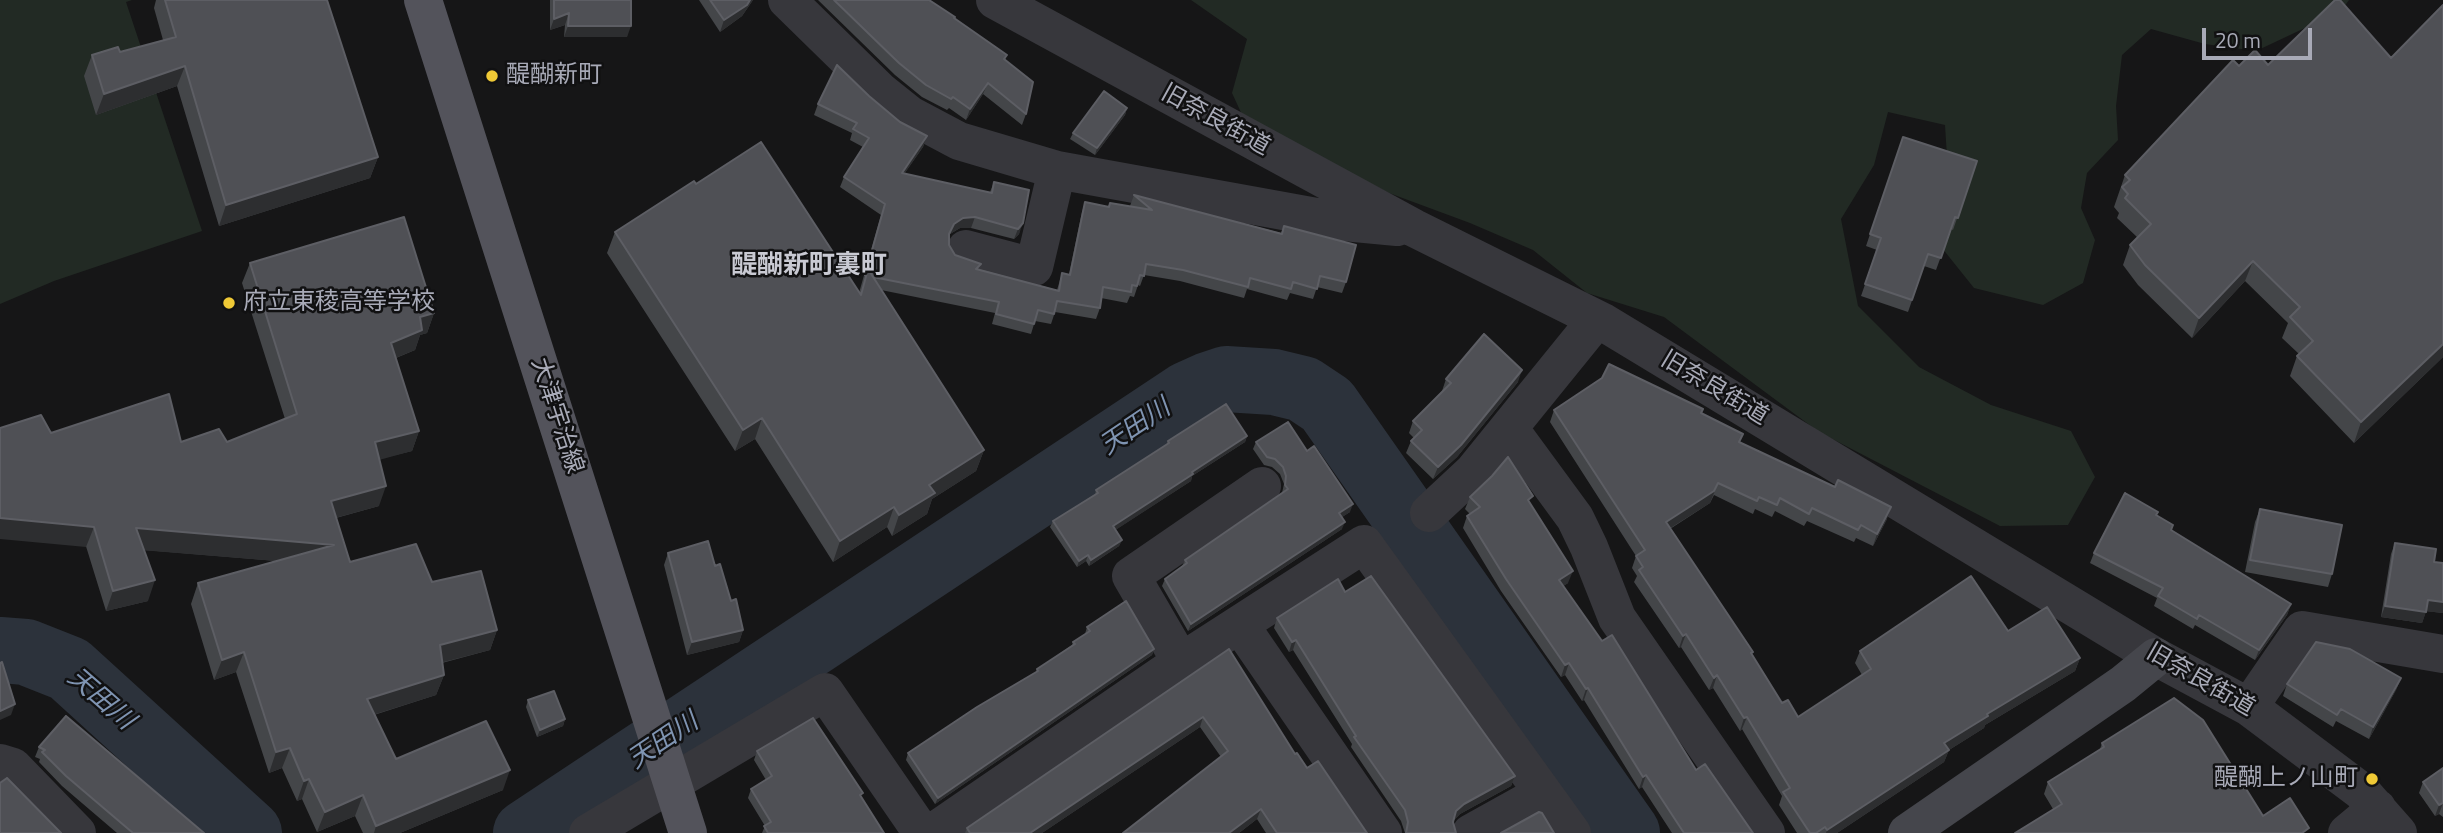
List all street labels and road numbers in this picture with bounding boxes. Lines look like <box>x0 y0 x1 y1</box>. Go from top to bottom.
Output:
street label: 旧奈良街道 <box>1156 79 1274 163</box>
street label: 旧奈良街道 <box>1655 346 1773 432</box>
street label: 大津宇治線 <box>524 354 588 478</box>
street label: 旧奈良街道 <box>2141 639 2259 723</box>

